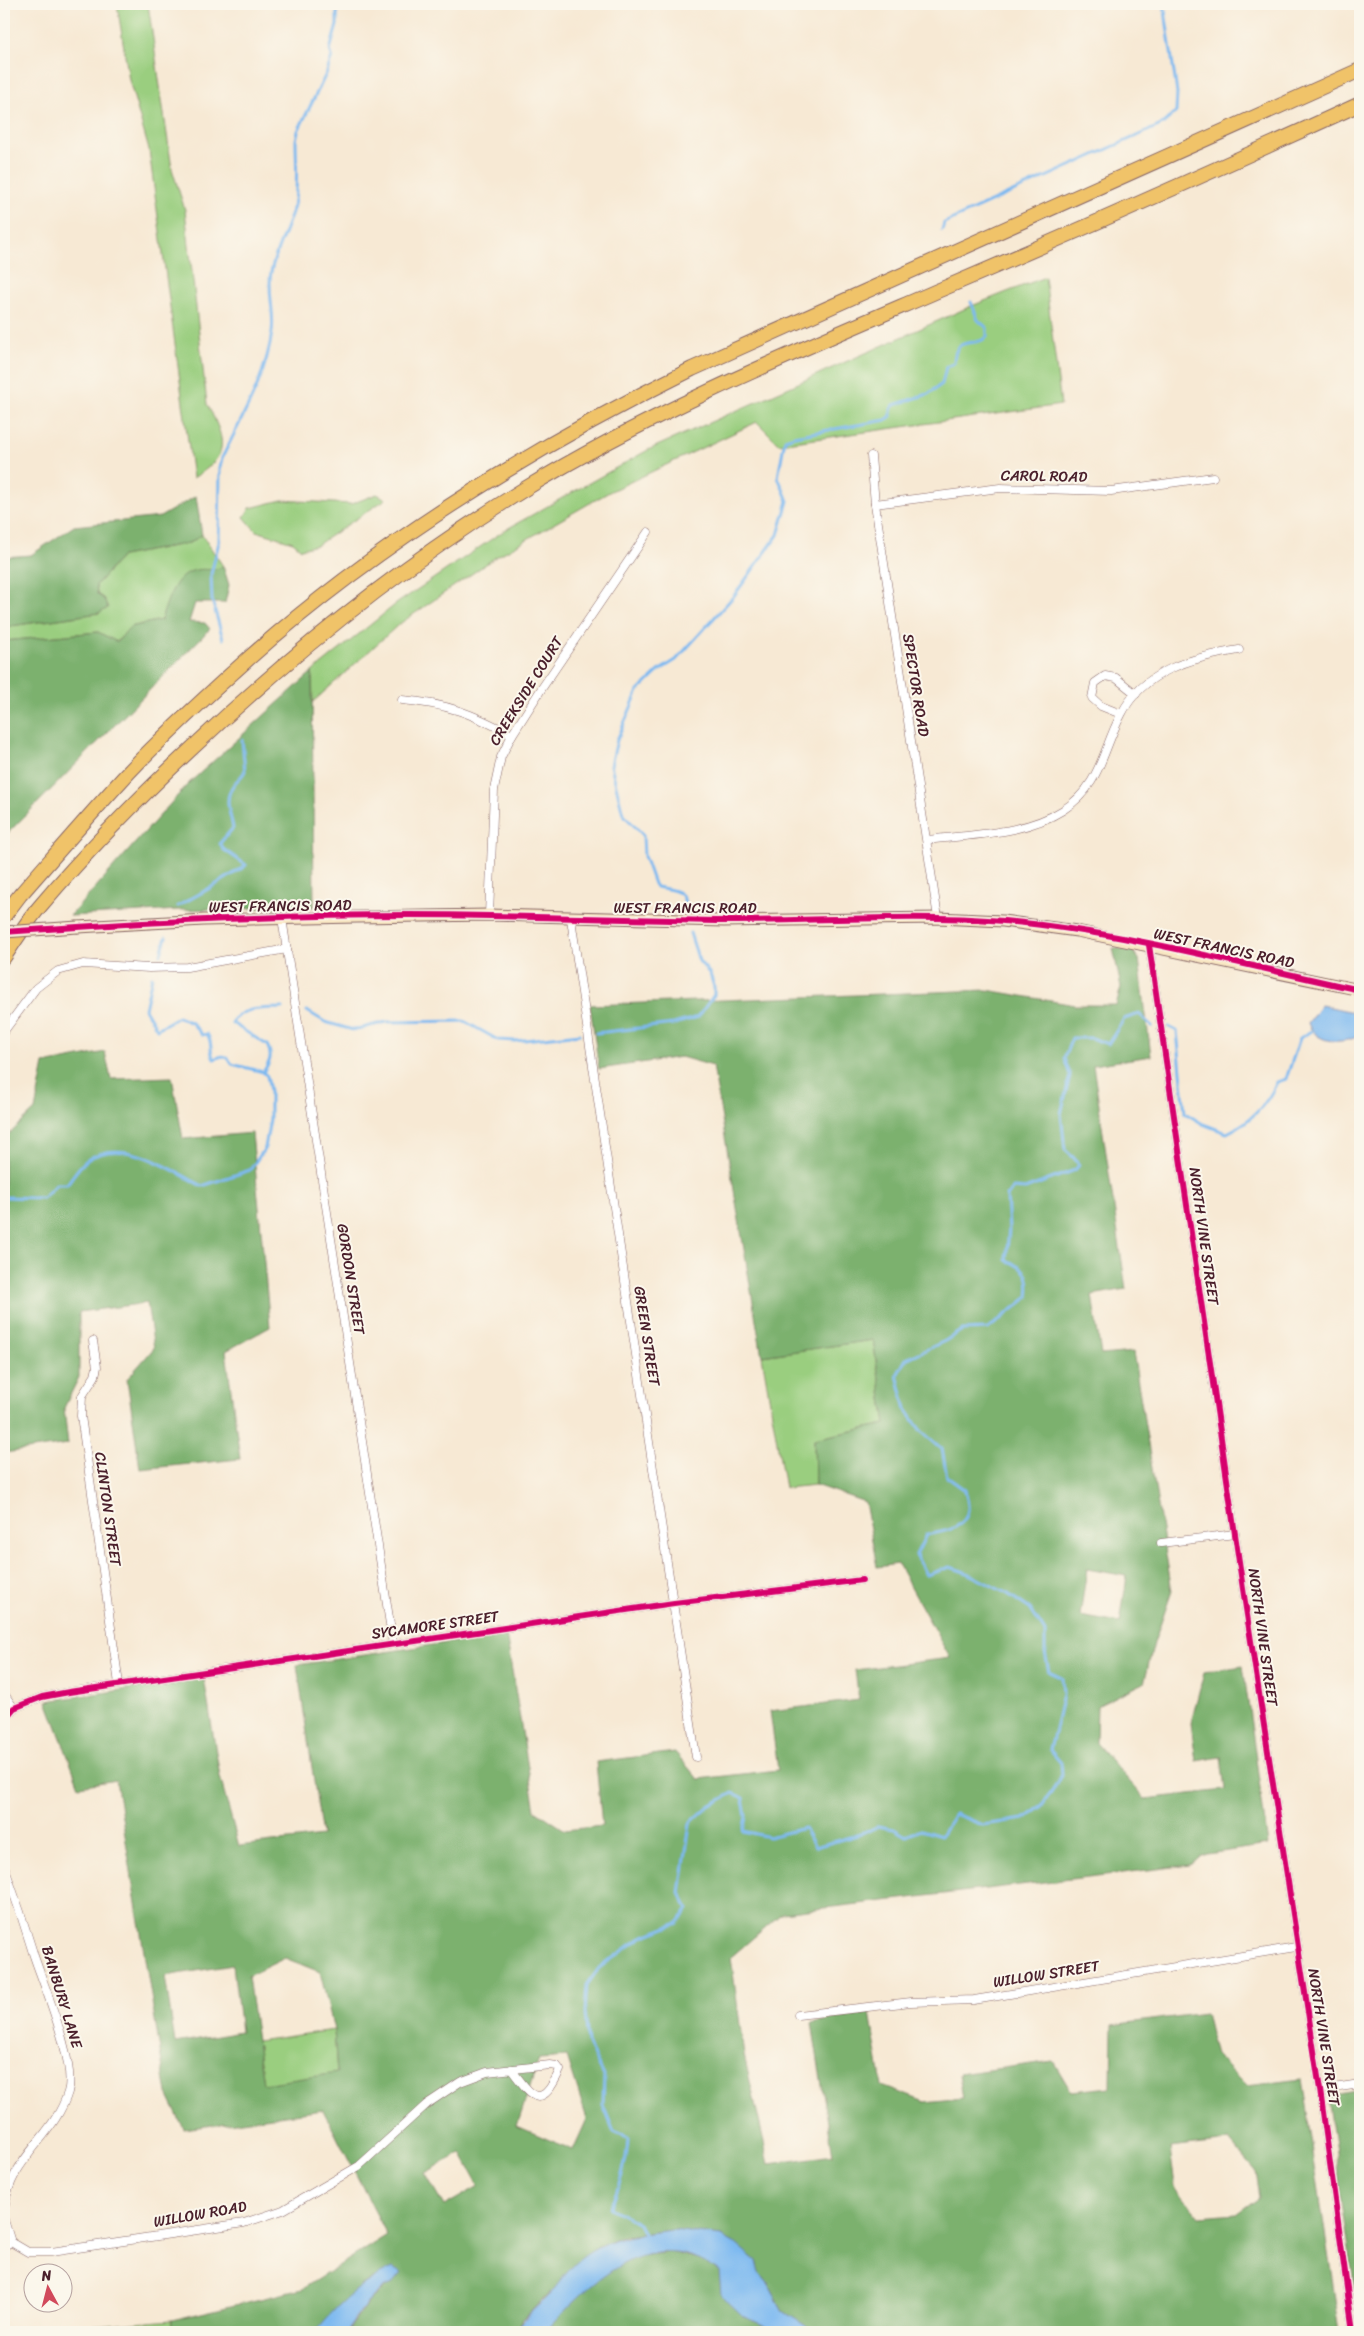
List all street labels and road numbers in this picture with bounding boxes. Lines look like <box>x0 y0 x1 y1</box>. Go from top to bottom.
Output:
street label: CAROL ROAD <box>1001 462 1087 490</box>
street label: CREEKSIDE COURT <box>482 630 571 751</box>
street label: SPECTOR ROAD <box>895 632 937 738</box>
street label: WEST FRANCIS ROAD <box>208 892 352 920</box>
street label: WEST FRANCIS ROAD <box>614 895 756 921</box>
street label: WEST FRANCIS ROAD <box>1151 920 1297 976</box>
street label: NORTH VINE STREET <box>1181 1165 1227 1308</box>
street label: GORDON STREET <box>329 1222 373 1337</box>
street label: GREEN STREET <box>626 1284 668 1389</box>
street label: CLINTON STREET <box>87 1450 129 1569</box>
street label: NORTH VINE STREET <box>1240 1566 1286 1709</box>
street label: SYCAMORE STREET <box>370 1603 502 1647</box>
street label: BANBURY LANE <box>34 1943 90 2053</box>
street label: WILLOW STREET <box>991 1953 1102 1995</box>
street label: NORTH VINE STREET <box>1300 1966 1348 2109</box>
street label: WILLOW ROAD <box>151 2193 249 2235</box>

